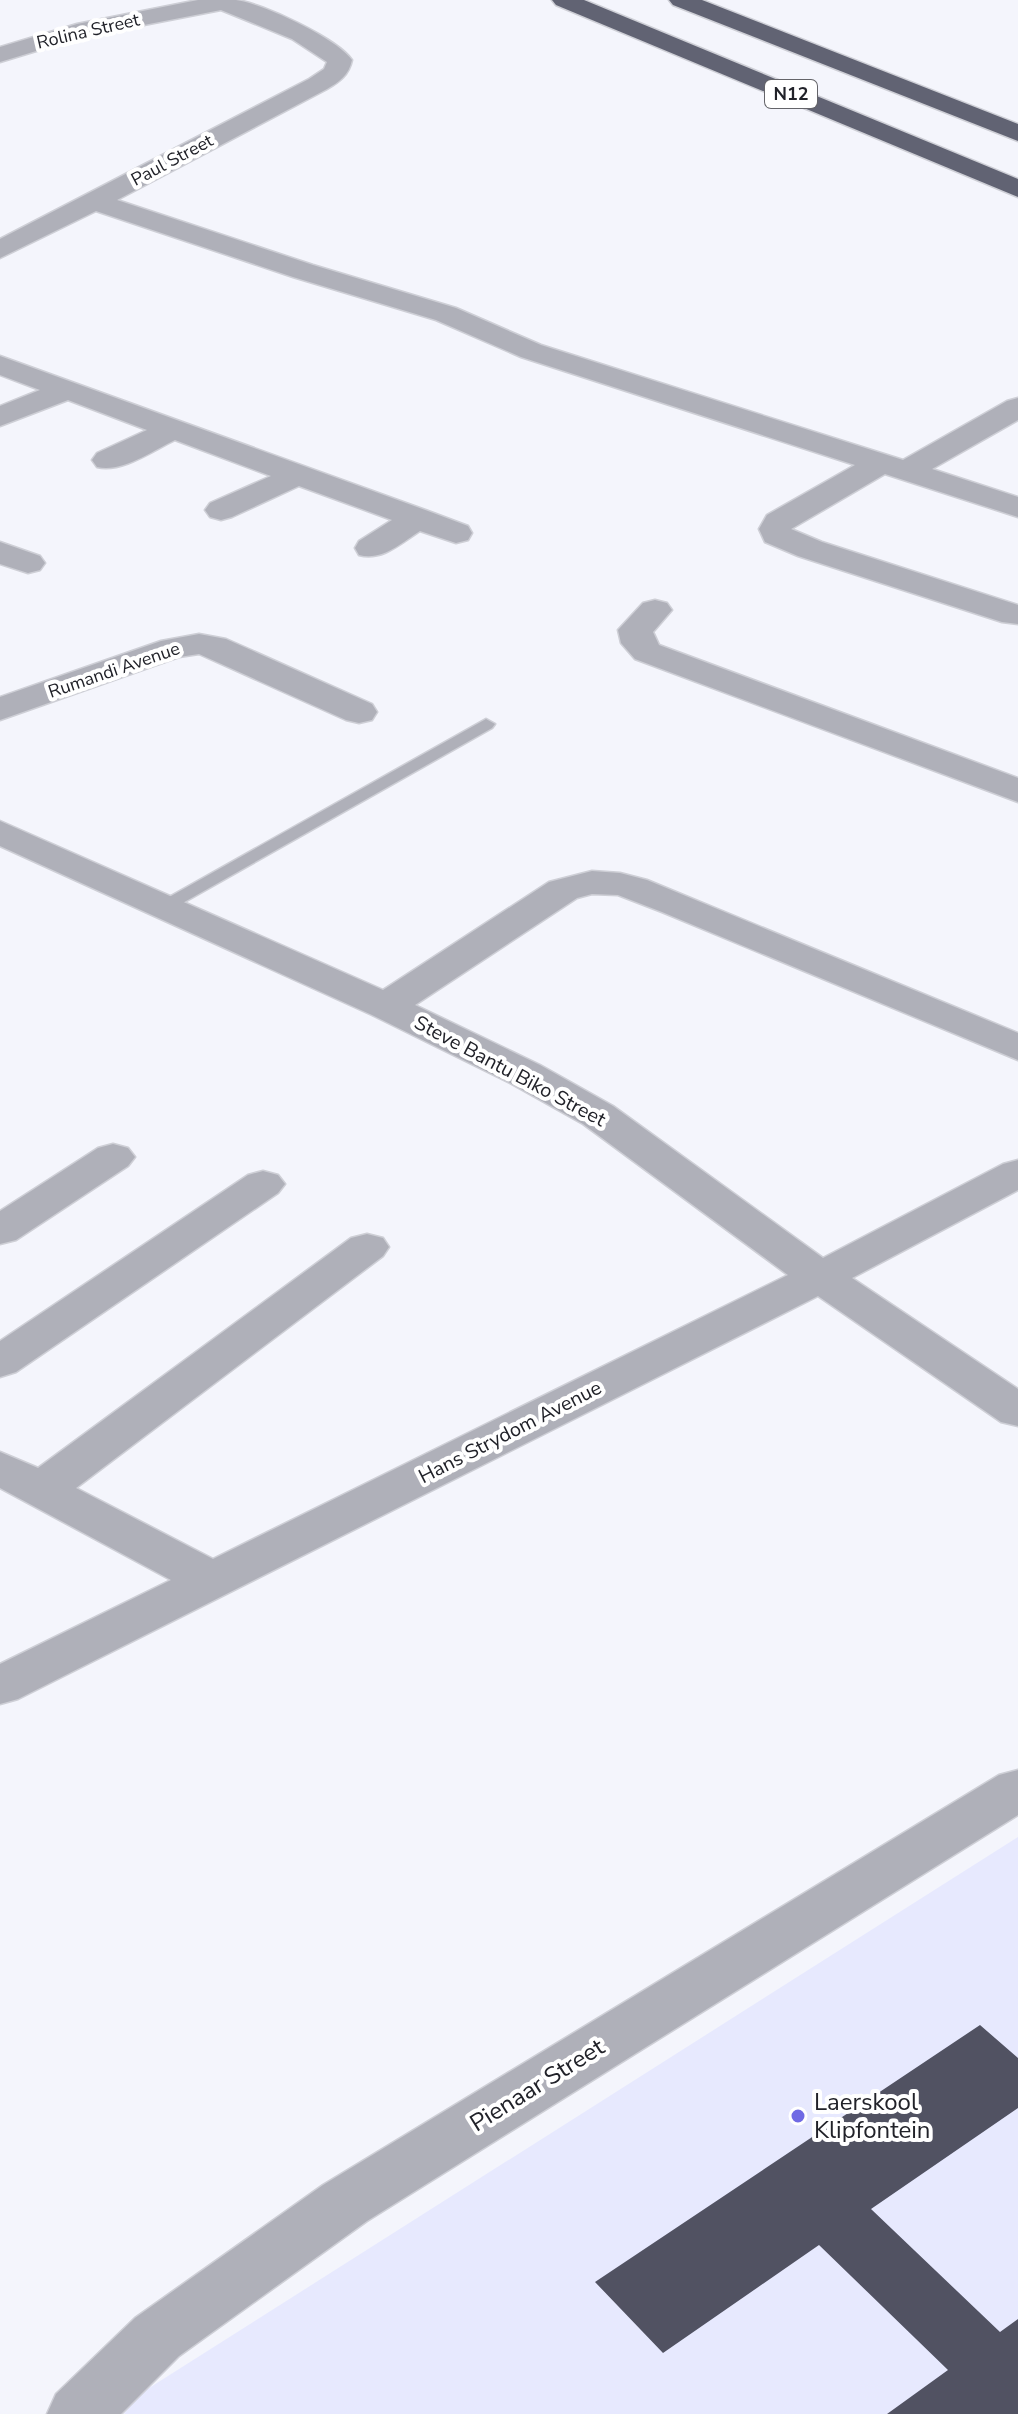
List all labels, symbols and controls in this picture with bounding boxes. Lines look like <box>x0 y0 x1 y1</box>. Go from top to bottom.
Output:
street label: Rolina Street <box>34 7 142 54</box>
road number: N12 <box>765 80 817 108</box>
street label: Paul Street <box>127 128 218 192</box>
street label: Rumandi Avenue <box>45 636 183 704</box>
street label: Steve Bantu Biko Street <box>410 1009 611 1133</box>
street label: Hans Strydom Avenue <box>414 1374 606 1490</box>
street label: Pienaar Street <box>464 2031 611 2139</box>
place label: Laerskool Klipfontein <box>814 2086 930 2146</box>
marker: Laerskool Klipfontein <box>789 2107 807 2125</box>

